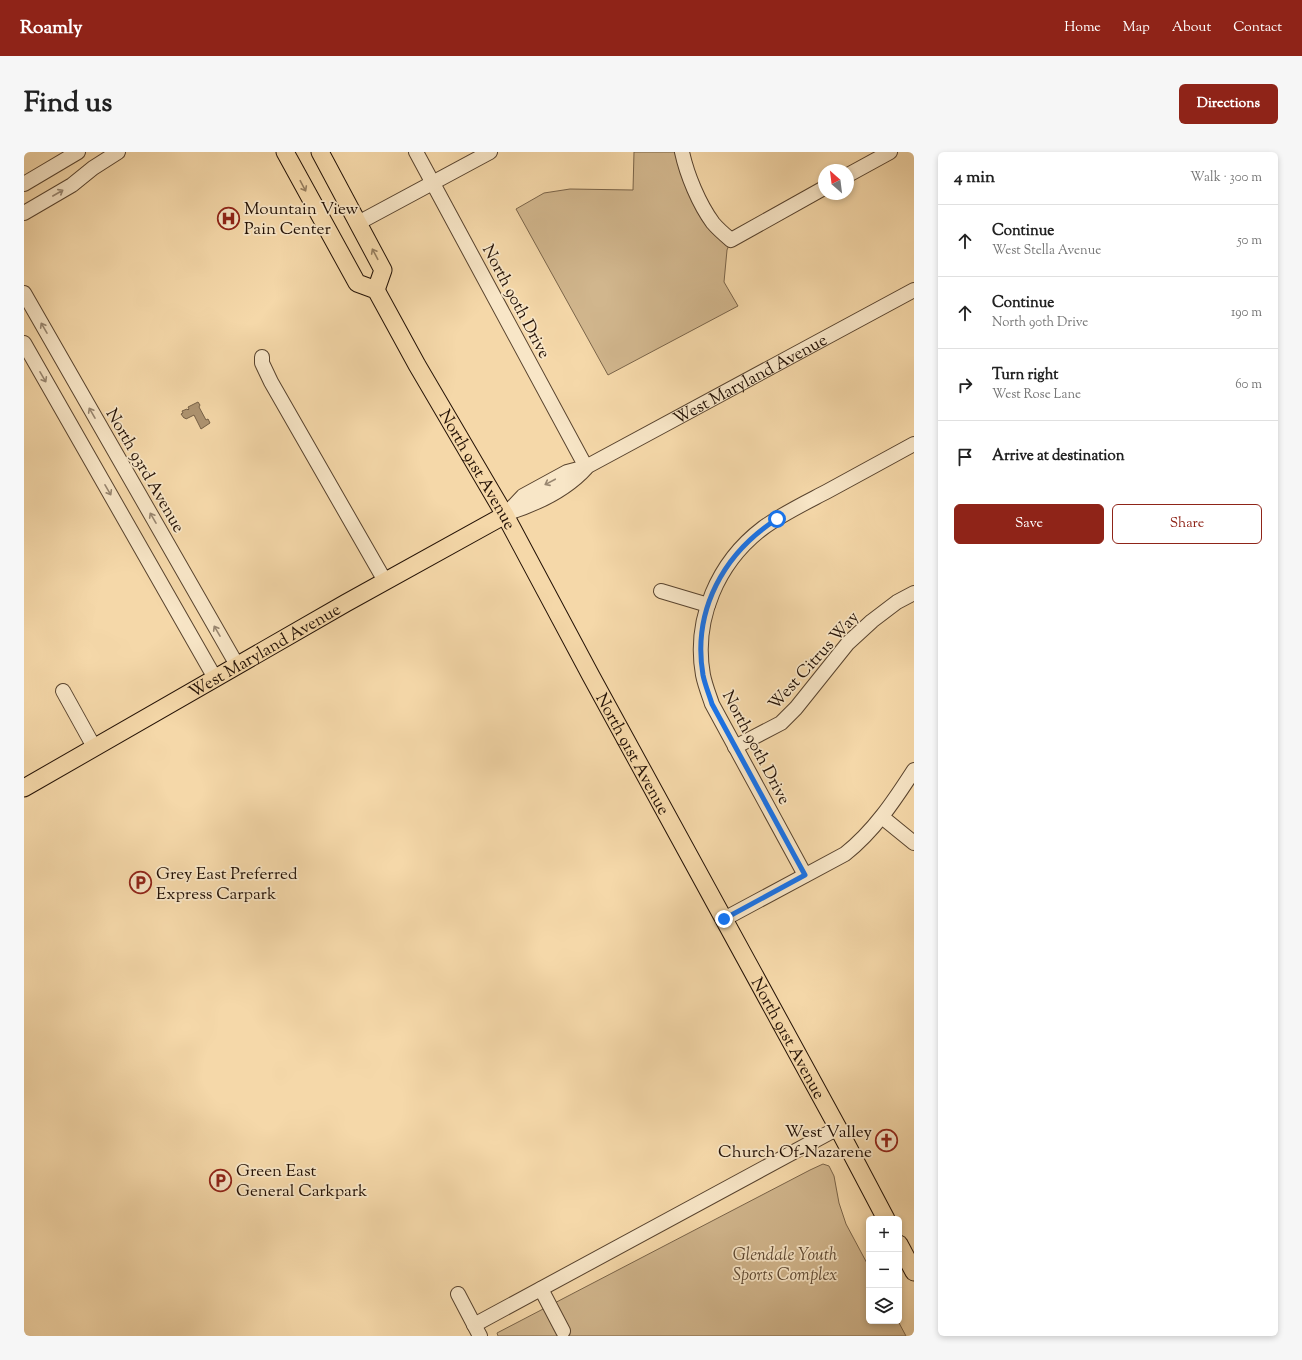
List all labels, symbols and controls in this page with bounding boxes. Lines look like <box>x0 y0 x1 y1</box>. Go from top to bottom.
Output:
text: Roamly <box>20 15 83 42</box>
text: Home <box>1064 18 1101 38</box>
text: Map <box>1123 18 1150 38</box>
text: About <box>1172 18 1211 38</box>
text: Contact <box>1233 18 1282 38</box>
text: Find us <box>24 84 112 124</box>
button: Directions <box>1179 84 1278 124</box>
north arrow <box>818 164 854 200</box>
text: 4 min <box>954 166 995 190</box>
text: Walk · 300 m <box>1190 169 1262 187</box>
one-way arrow <box>300 180 308 192</box>
one-way arrow <box>52 189 64 197</box>
place label: Mountain View Pain Center <box>244 198 359 242</box>
hospital icon: Mountain View Pain Center <box>216 205 242 231</box>
text: Continue <box>992 221 1054 242</box>
icon: ahead <box>954 230 976 252</box>
text: 50 m <box>1237 232 1262 250</box>
street label: North 90th Drive <box>475 241 555 363</box>
text: West Stella Avenue <box>992 242 1101 260</box>
one-way arrow <box>370 249 378 261</box>
text: Continue <box>992 293 1054 314</box>
icon: ahead <box>954 302 976 324</box>
text: 190 m <box>1231 304 1262 322</box>
text: North 90th Drive <box>992 314 1088 332</box>
one-way arrow <box>39 322 47 334</box>
street label: West Maryland Avenue <box>669 329 832 432</box>
text: Turn right <box>992 365 1058 386</box>
one-way arrow <box>40 371 48 383</box>
icon: right <box>954 374 976 396</box>
text: 60 m <box>1235 376 1262 394</box>
text: West Rose Lane <box>992 386 1081 404</box>
street label: North 93rd Avenue <box>99 404 190 538</box>
street label: North 91st Avenue <box>432 406 521 535</box>
one-way arrow <box>88 407 96 419</box>
icon: arrive <box>954 446 976 468</box>
text: Arrive at destination <box>992 446 1125 467</box>
one-way arrow <box>544 479 556 486</box>
one-way arrow <box>104 484 112 496</box>
button: Save <box>954 504 1104 544</box>
button: Share <box>1112 504 1262 544</box>
route start <box>768 510 786 528</box>
one-way arrow <box>148 513 156 525</box>
street label: West Maryland Avenue <box>185 598 346 705</box>
street label: West Citrus Way <box>764 606 866 716</box>
one-way arrow <box>213 625 221 637</box>
street label: North 90th Drive <box>715 687 795 809</box>
street label: North 91st Avenue <box>589 689 675 820</box>
place label: Grey East Preferred Express Carpark <box>156 863 298 907</box>
parking icon: Grey East Preferred Express Carpark <box>127 870 153 896</box>
route end <box>715 910 733 928</box>
street label: North 91st Avenue <box>744 974 830 1104</box>
place label: West Valley Church Of-Nazarene <box>718 1121 873 1165</box>
church icon: West Valley Church Of-Nazarene <box>874 1128 900 1154</box>
place label: Green East General Carkpark <box>236 1160 367 1204</box>
parking icon: Green East General Carkpark <box>207 1167 233 1193</box>
map controls <box>866 1216 902 1324</box>
button: + <box>866 1216 902 1252</box>
park label: Glendale Youth Sports Complex <box>733 1244 838 1288</box>
button: − <box>866 1252 902 1288</box>
button: layers <box>866 1288 902 1324</box>

